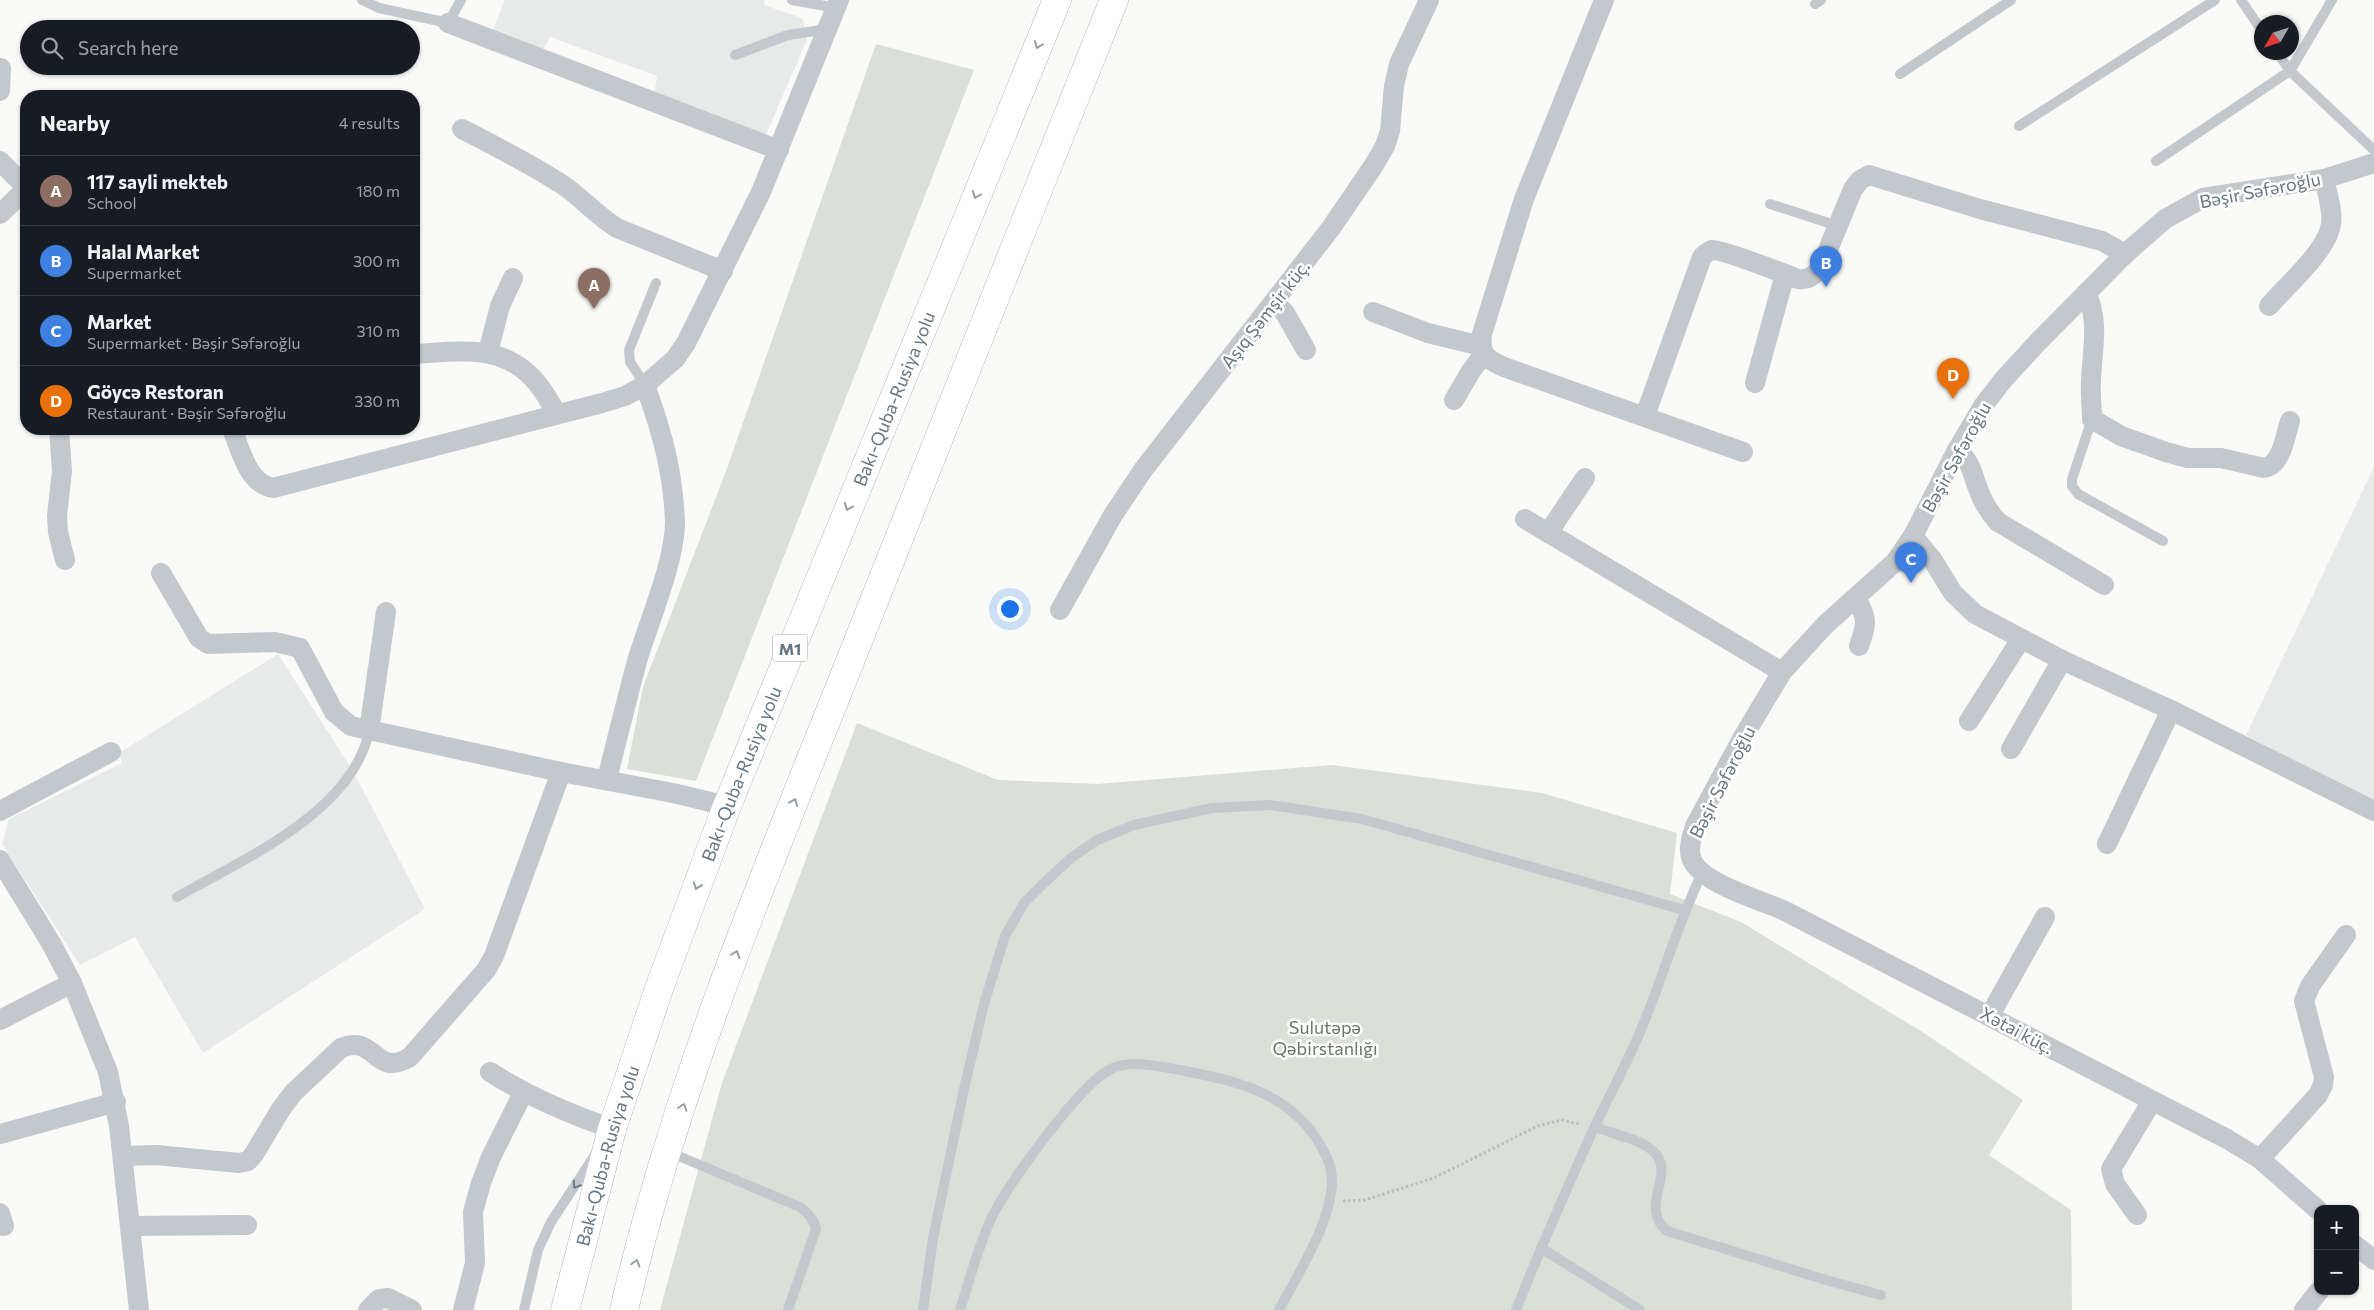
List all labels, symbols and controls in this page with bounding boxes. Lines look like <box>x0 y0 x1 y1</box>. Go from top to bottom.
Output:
north arrow <box>2254 15 2299 60</box>
search box <box>20 20 420 75</box>
icon: search <box>38 34 66 62</box>
text: Search here <box>78 36 178 59</box>
one-way arrow <box>1034 40 1044 49</box>
text: Nearby <box>40 110 110 135</box>
text: 4 results <box>339 113 400 132</box>
street label: Bəşir Səfəroğlu <box>2198 167 2322 213</box>
text: 117 sayli mekteb <box>87 170 228 193</box>
text: A <box>50 181 62 200</box>
text: 180 m <box>356 181 400 200</box>
one-way arrow <box>972 190 983 199</box>
text: School <box>87 193 137 212</box>
text: Halal Market <box>87 240 200 263</box>
pin: B <box>1810 246 1842 287</box>
text: B <box>51 251 61 270</box>
text: 300 m <box>353 251 400 270</box>
street label: Aşıq Şəmşir küç. <box>1216 255 1314 373</box>
text: Supermarket <box>87 263 182 282</box>
pin: A <box>578 268 610 309</box>
street label: Bakı-Quba-Rusiya yolu <box>848 308 939 489</box>
text: Market <box>87 310 151 333</box>
text: C <box>51 321 61 340</box>
text: 310 m <box>357 321 400 340</box>
text: Supermarket · Bəşir Səfəroğlu <box>87 333 301 352</box>
pin: D <box>1937 358 1969 399</box>
text: Göycə Restoran <box>87 380 224 403</box>
text: D <box>50 391 62 410</box>
text: 330 m <box>354 391 400 410</box>
street label: Bəşir Səfəroğlu <box>1917 398 1995 516</box>
text: Restaurant · Bəşir Səfəroğlu <box>87 403 286 422</box>
one-way arrow <box>843 503 853 511</box>
pin: C <box>1895 542 1927 583</box>
your location <box>997 596 1023 622</box>
road number: M1 <box>772 634 808 661</box>
street label: Bakı-Quba-Rusiya yolu <box>696 683 786 864</box>
street label: Bəşir Səfəroğlu <box>1684 722 1760 842</box>
one-way arrow <box>788 798 798 807</box>
one-way arrow <box>693 881 703 890</box>
one-way arrow <box>730 950 740 959</box>
street label: Xətai küç. <box>1977 1002 2057 1058</box>
park label: Sulutəpə Qəbirstanlığı <box>1272 1016 1378 1059</box>
street label: Bakı-Quba-Rusiya yolu <box>571 1063 644 1248</box>
one-way arrow <box>677 1104 687 1112</box>
one-way arrow <box>572 1179 582 1188</box>
map controls <box>2314 1205 2359 1295</box>
button: + <box>2314 1205 2359 1250</box>
button: − <box>2314 1250 2359 1295</box>
one-way arrow <box>631 1259 641 1268</box>

